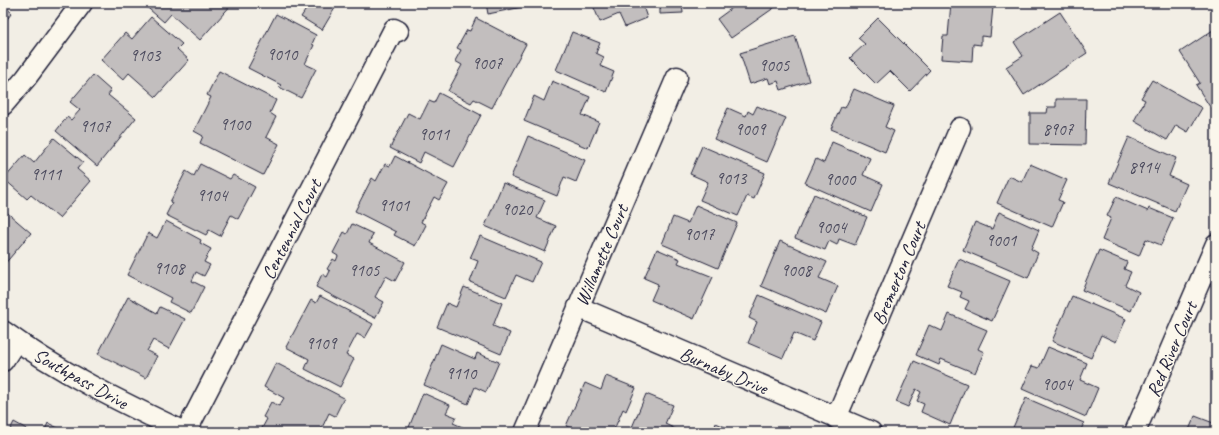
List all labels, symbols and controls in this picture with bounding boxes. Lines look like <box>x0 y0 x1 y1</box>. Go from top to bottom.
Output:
house number: 9010 <box>267 44 299 65</box>
house number: 9103 <box>130 45 162 66</box>
house number: 9007 <box>472 53 504 74</box>
house number: 9005 <box>759 55 791 76</box>
house number: 9100 <box>220 114 252 135</box>
house number: 9107 <box>80 116 112 137</box>
house number: 9009 <box>735 119 767 140</box>
house number: 8907 <box>1043 119 1075 140</box>
house number: 9011 <box>419 124 451 145</box>
house number: 8914 <box>1129 157 1162 178</box>
house number: 9111 <box>31 164 63 185</box>
house number: 9013 <box>716 168 748 189</box>
house number: 9000 <box>825 169 857 190</box>
street label: Centennial Court <box>257 174 328 283</box>
house number: 9104 <box>197 185 230 206</box>
house number: 9101 <box>379 195 411 216</box>
house number: 9020 <box>502 199 534 220</box>
street label: Willamette Court <box>570 199 635 310</box>
house number: 9004 <box>816 217 849 238</box>
street label: Bremerton Court <box>866 217 932 328</box>
house number: 9017 <box>684 224 716 245</box>
house number: 9001 <box>986 230 1018 251</box>
house number: 9108 <box>154 258 187 279</box>
house number: 9105 <box>349 260 381 281</box>
house number: 9008 <box>781 260 814 281</box>
street label: Red River Court <box>1141 297 1203 401</box>
house number: 9109 <box>306 333 338 354</box>
street label: Burnaby Drive <box>676 342 773 401</box>
street label: Southpass Drive <box>29 343 134 416</box>
house number: 9110 <box>446 363 478 384</box>
house number: 9004 <box>1042 374 1075 395</box>

